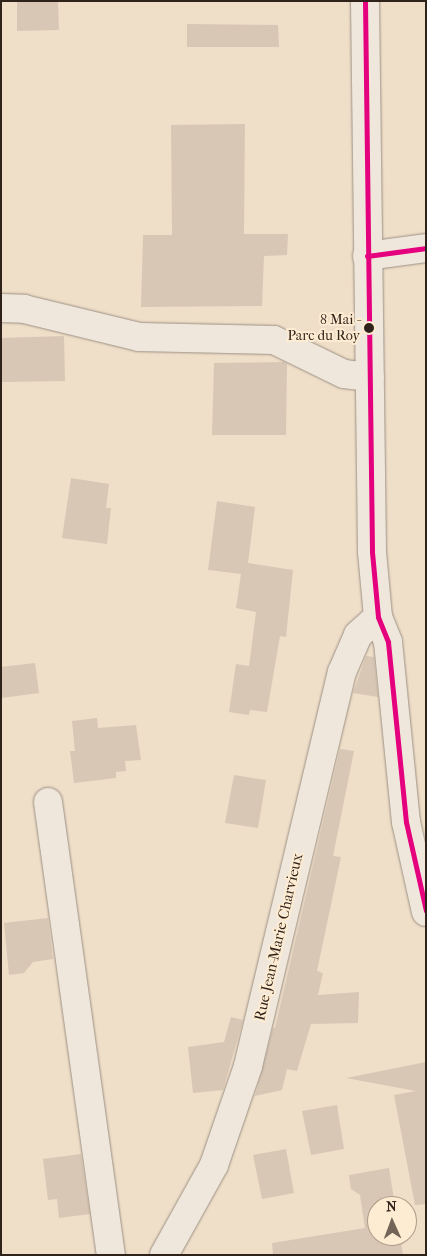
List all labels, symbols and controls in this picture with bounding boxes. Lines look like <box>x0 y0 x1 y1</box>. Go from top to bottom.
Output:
place label: 8 Mai - Parc du Roy <box>288 312 360 344</box>
marker: 8 Mai - Parc du Roy <box>364 323 374 333</box>
street label: Rue Jean-Marie Charvieux <box>251 851 307 1023</box>
north arrow <box>367 1196 417 1246</box>
text: N <box>386 1198 397 1215</box>

